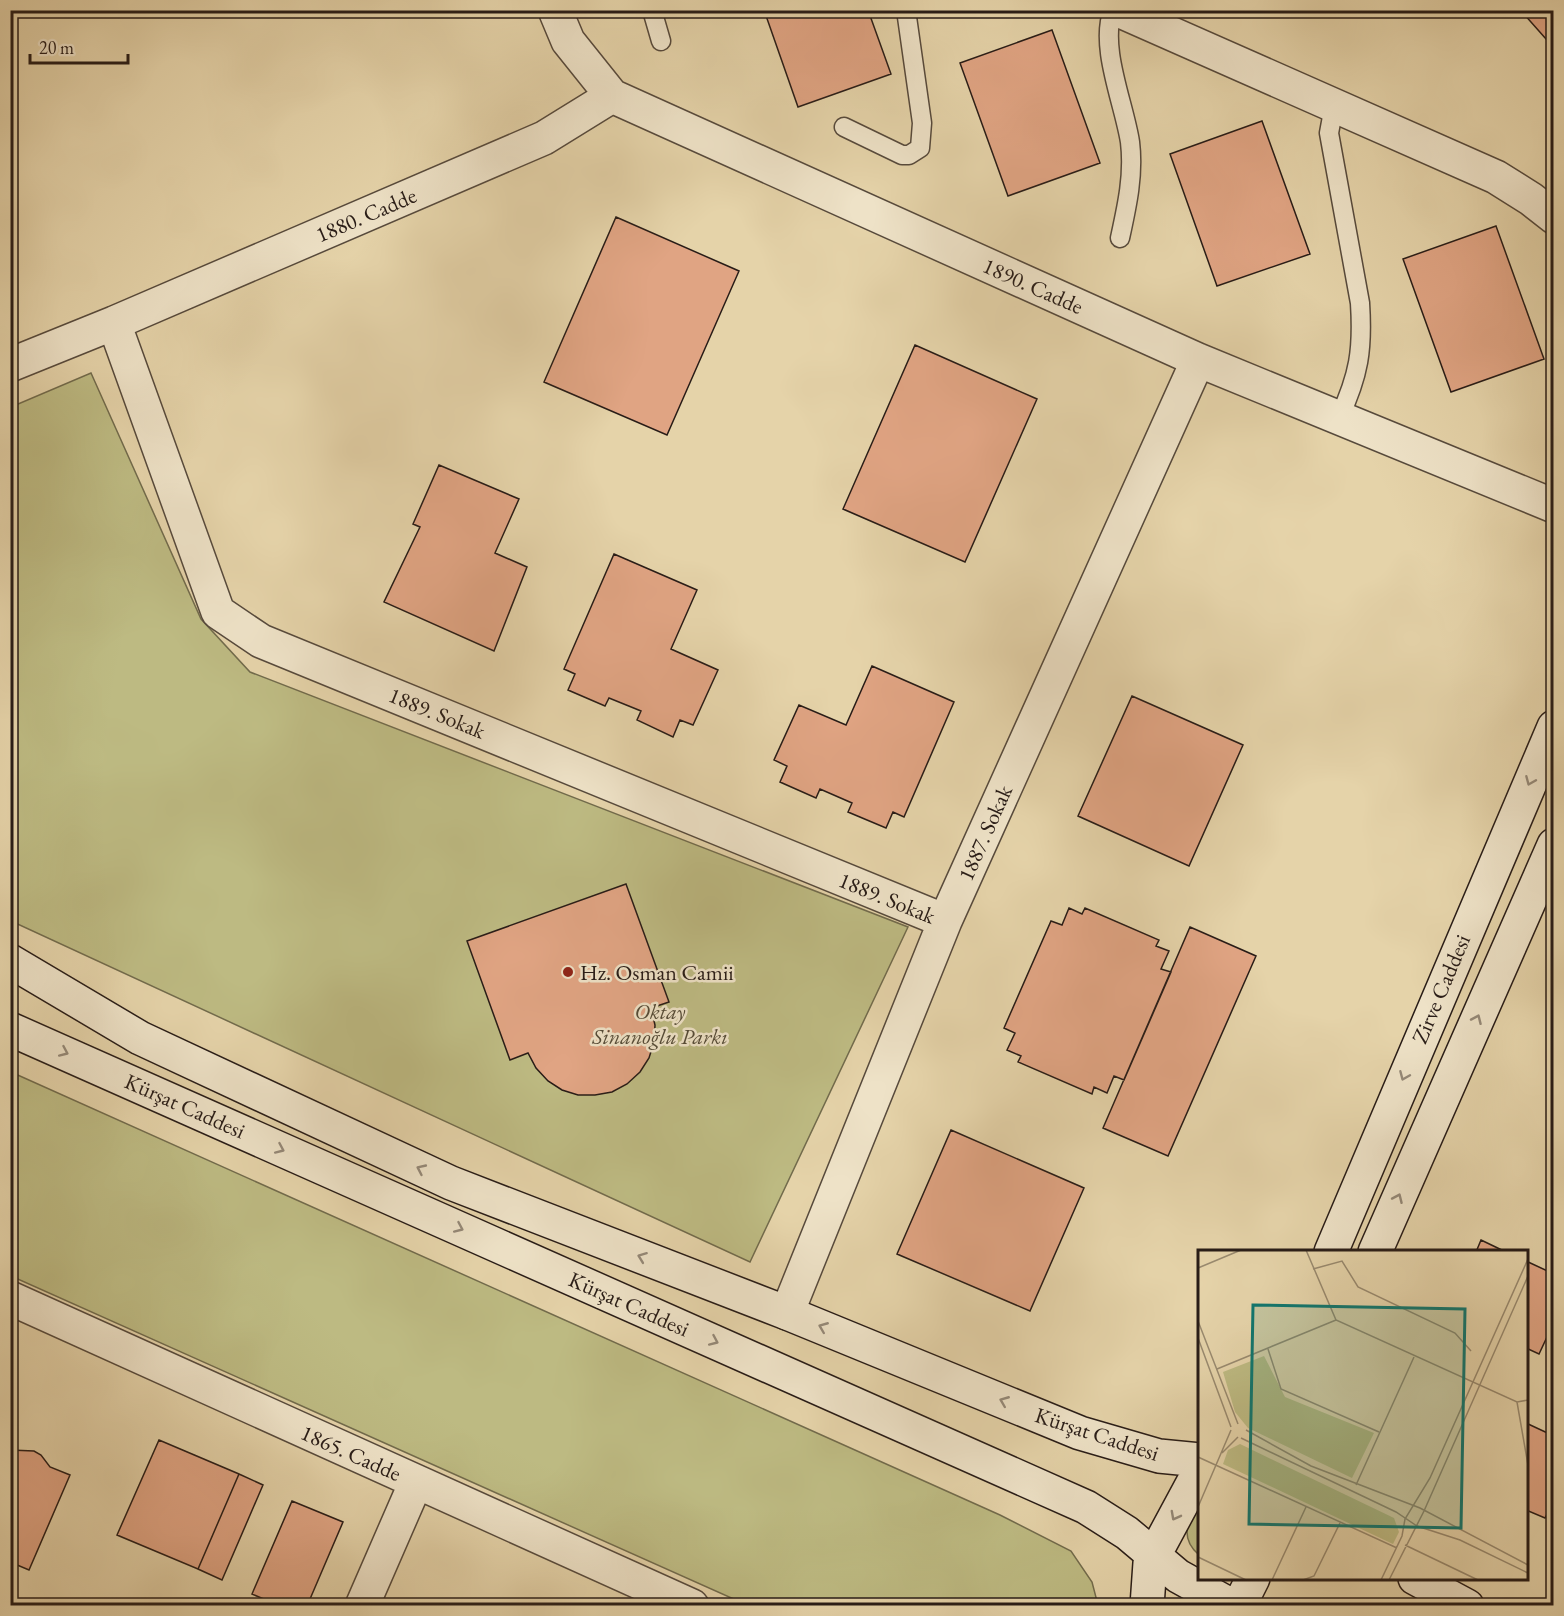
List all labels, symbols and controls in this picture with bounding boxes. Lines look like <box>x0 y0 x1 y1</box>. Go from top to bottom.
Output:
scale bar <box>30 27 128 65</box>
text: 20 m <box>39 36 74 59</box>
street label: 1880. Cadde <box>311 181 421 249</box>
street label: 1890. Cadde <box>978 251 1088 321</box>
street label: 1889. Sokak <box>384 680 490 746</box>
one-way arrow <box>1525 775 1537 786</box>
street label: 1887. Sokak <box>951 780 1019 885</box>
street label: 1889. Sokak <box>834 865 940 931</box>
street label: Zirve Caddesi <box>1405 930 1477 1048</box>
place label: Hz. Osman Camii <box>580 958 734 987</box>
marker: Hz. Osman Camii <box>561 965 575 979</box>
park label: Oktay Sinanoğlu Parkı <box>591 997 728 1051</box>
one-way arrow <box>1470 1015 1482 1026</box>
one-way arrow <box>58 1045 69 1057</box>
street label: Kürşat Caddesi <box>120 1067 250 1145</box>
one-way arrow <box>1399 1070 1411 1081</box>
one-way arrow <box>274 1142 285 1154</box>
one-way arrow <box>417 1165 428 1177</box>
one-way arrow <box>1391 1193 1403 1204</box>
one-way arrow <box>452 1221 463 1233</box>
inset map <box>1198 1250 1528 1580</box>
one-way arrow <box>637 1251 647 1264</box>
street label: Kürşat Caddesi <box>564 1265 694 1343</box>
one-way arrow <box>819 1322 829 1335</box>
one-way arrow <box>707 1334 718 1346</box>
one-way arrow <box>999 1396 1010 1408</box>
street label: Kürşat Caddesi <box>1031 1400 1163 1468</box>
street label: 1865. Cadde <box>296 1418 406 1488</box>
one-way arrow <box>1171 1510 1182 1521</box>

